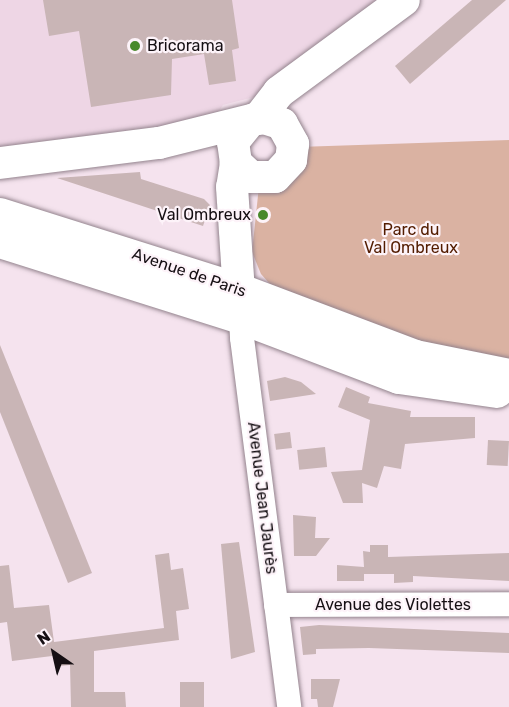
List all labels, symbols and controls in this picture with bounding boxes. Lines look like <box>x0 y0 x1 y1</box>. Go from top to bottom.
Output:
place label: Bricorama <box>147 36 223 56</box>
marker: Bricorama <box>128 39 142 53</box>
place label: Val Ombreux <box>157 205 251 225</box>
marker: Val Ombreux <box>256 208 270 222</box>
park label: Parc du Val Ombreux <box>364 220 458 258</box>
street label: Avenue de Paris <box>129 244 249 302</box>
street label: Avenue Jean Jaurès <box>243 421 281 575</box>
street label: Avenue des Violettes <box>315 595 471 615</box>
north arrow <box>24 623 84 683</box>
text: N <box>34 627 54 649</box>

